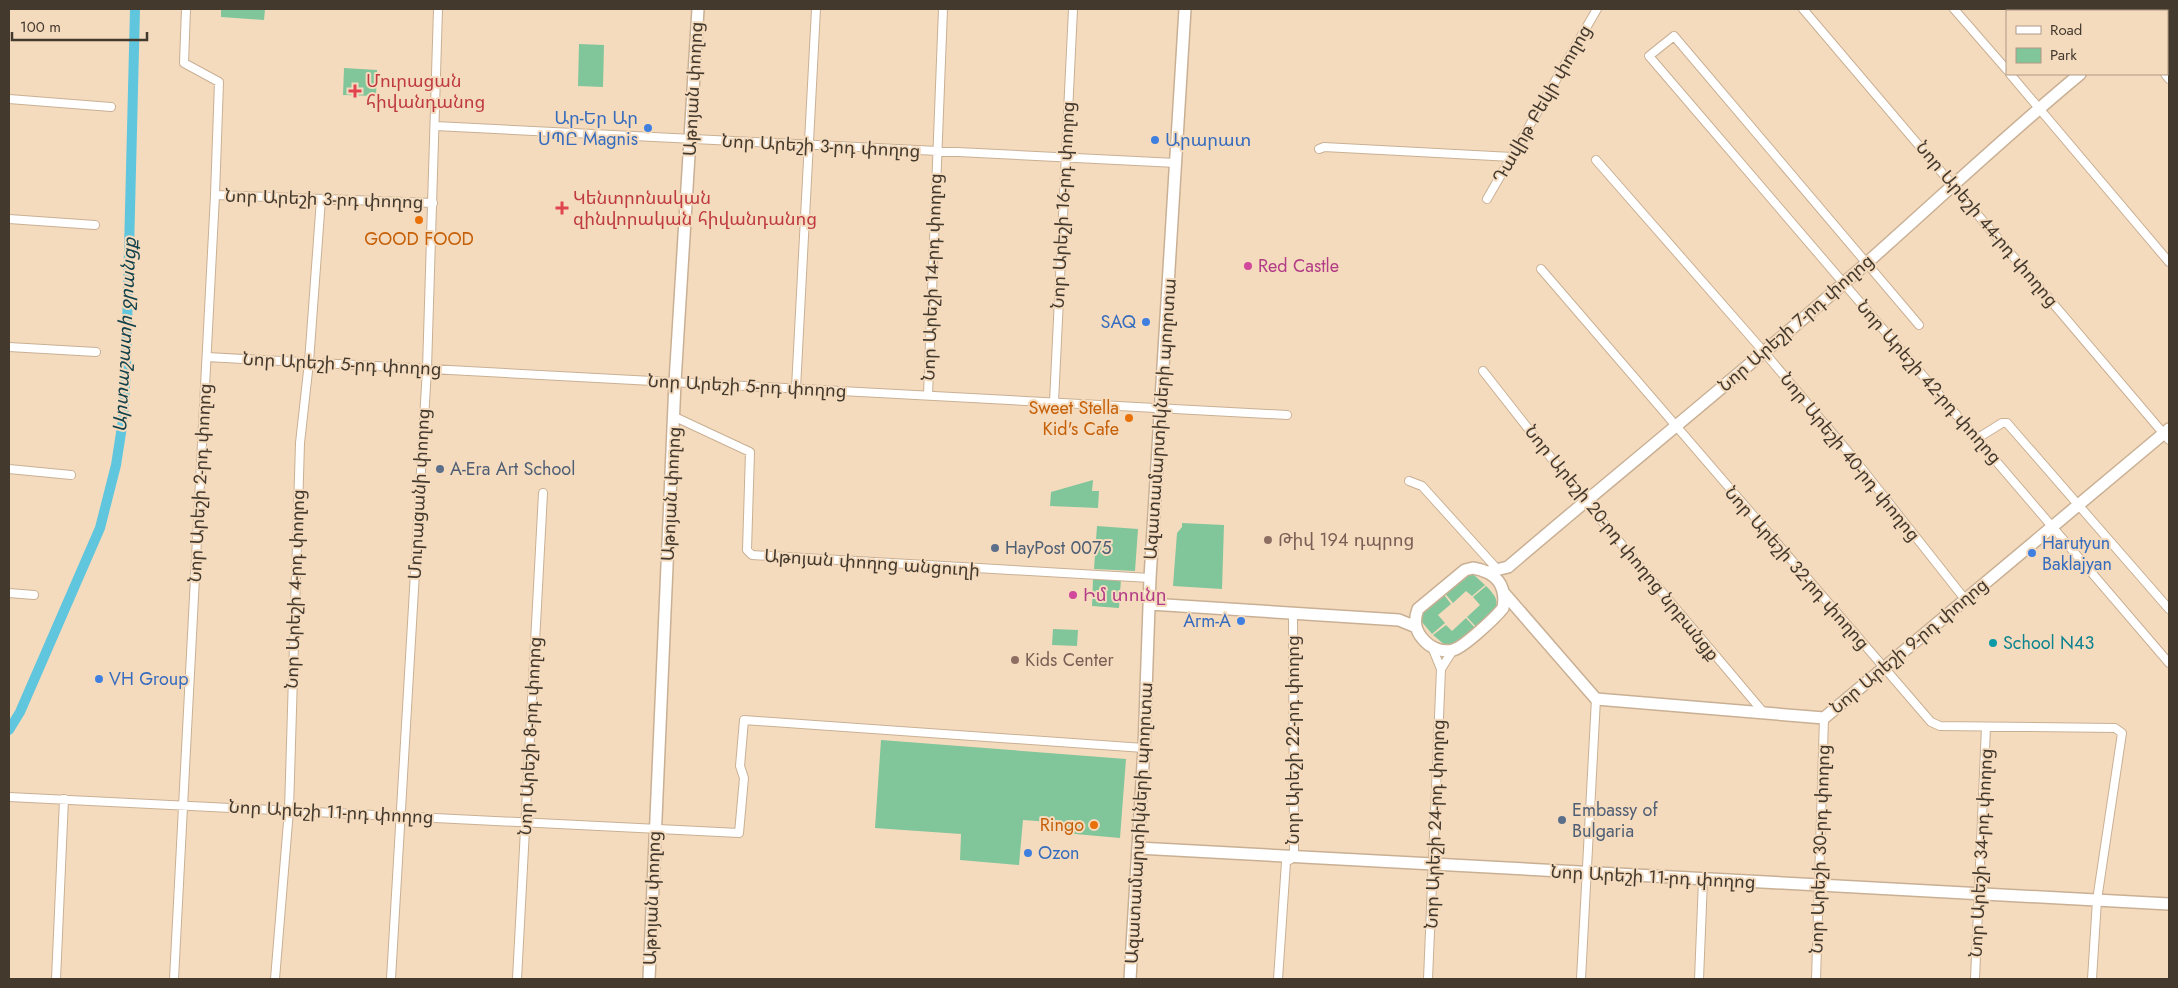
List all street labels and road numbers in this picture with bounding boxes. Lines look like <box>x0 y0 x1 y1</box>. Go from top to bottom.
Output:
street label: Դավիթ Բեկի փողոց <box>1486 20 1598 188</box>
street label: Աթոյան փողոց <box>676 21 710 157</box>
street label: Նոր Արեշի 16-րդ փողոց <box>1045 101 1081 309</box>
street label: Նոր Արեշի 3-րդ փողոց <box>721 128 921 164</box>
street label: Նոր Արեշի 44-րդ փողոց <box>1910 135 2064 313</box>
street label: Նոր Արեշի 14-րդ փողոց <box>915 173 949 381</box>
street label: Նոր Արեշի 3-րդ փողոց <box>224 183 424 215</box>
street label: Նոր Արեշի 7-րդ փողոց <box>1713 248 1879 398</box>
street label: Ազատամարտիկների պողոտա <box>1137 277 1183 561</box>
street label: Նոր Արեշի 42-րդ փողոց <box>1850 294 2008 470</box>
street label: Նոր Արեշի 5-րդ փողոց <box>242 346 442 382</box>
street label: Նոր Արեշի 40-րդ փողոց <box>1774 367 1926 547</box>
street label: Նոր Արեշի 5-րդ փողոց <box>647 368 847 404</box>
street label: Նոր Արեշի 2-րդ փողոց <box>182 383 218 583</box>
street label: Մուրացանի փողոց <box>402 408 436 580</box>
street label: Նոր Արեշի 20-րդ փողոց նրբանցք <box>1519 420 1725 666</box>
street label: Աթոյան փողոց <box>654 426 688 562</box>
street label: Նոր Արեշի 32-րդ փողոց <box>1719 481 1875 655</box>
street label: Նոր Արեշի 4-րդ փողոց <box>279 489 311 689</box>
street label: Աթոյան փողոց անցուղի <box>763 542 981 584</box>
street label: Նոր Արեշի 9-րդ փողոց <box>1824 572 1994 720</box>
street label: Նոր Արեշի 22-րդ փողոց <box>1280 635 1306 845</box>
street label: Նոր Արեշի 8-րդ փողոց <box>512 636 548 836</box>
street label: Ազատամարտիկների պողոտա <box>1119 681 1159 965</box>
street label: Նոր Արեշի 24-րդ փողոց <box>1418 719 1452 929</box>
street label: Նոր Արեշի 30-րդ փողոց <box>1803 744 1837 954</box>
street label: Նոր Արեշի 34-րդ փողոց <box>1963 748 1999 958</box>
street label: Նոր Արեշի 11-րդ փողոց <box>228 794 434 830</box>
street label: Աթոյան փողոց <box>637 830 667 966</box>
street label: Նոր Արեշի 11-րդ փողոց <box>1550 859 1756 895</box>

